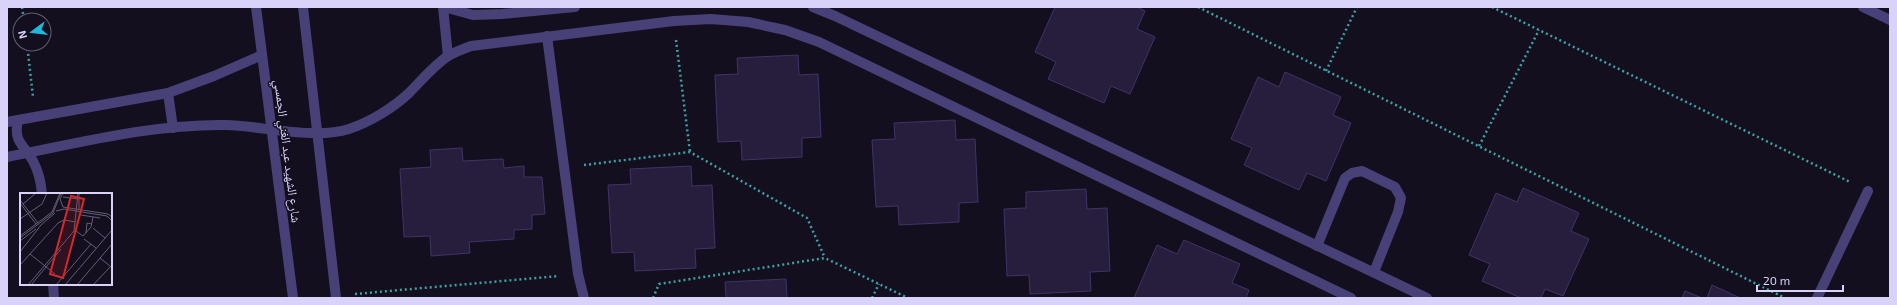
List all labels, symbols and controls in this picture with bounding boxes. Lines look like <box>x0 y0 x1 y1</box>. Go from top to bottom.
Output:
north arrow <box>12 12 52 52</box>
text: N <box>15 29 29 40</box>
street label: شارع الشهيد عبد الغني الجمسي <box>268 78 305 224</box>
inset map <box>20 193 112 285</box>
scale bar <box>1757 267 1843 293</box>
text: 20 m <box>1763 273 1790 287</box>

